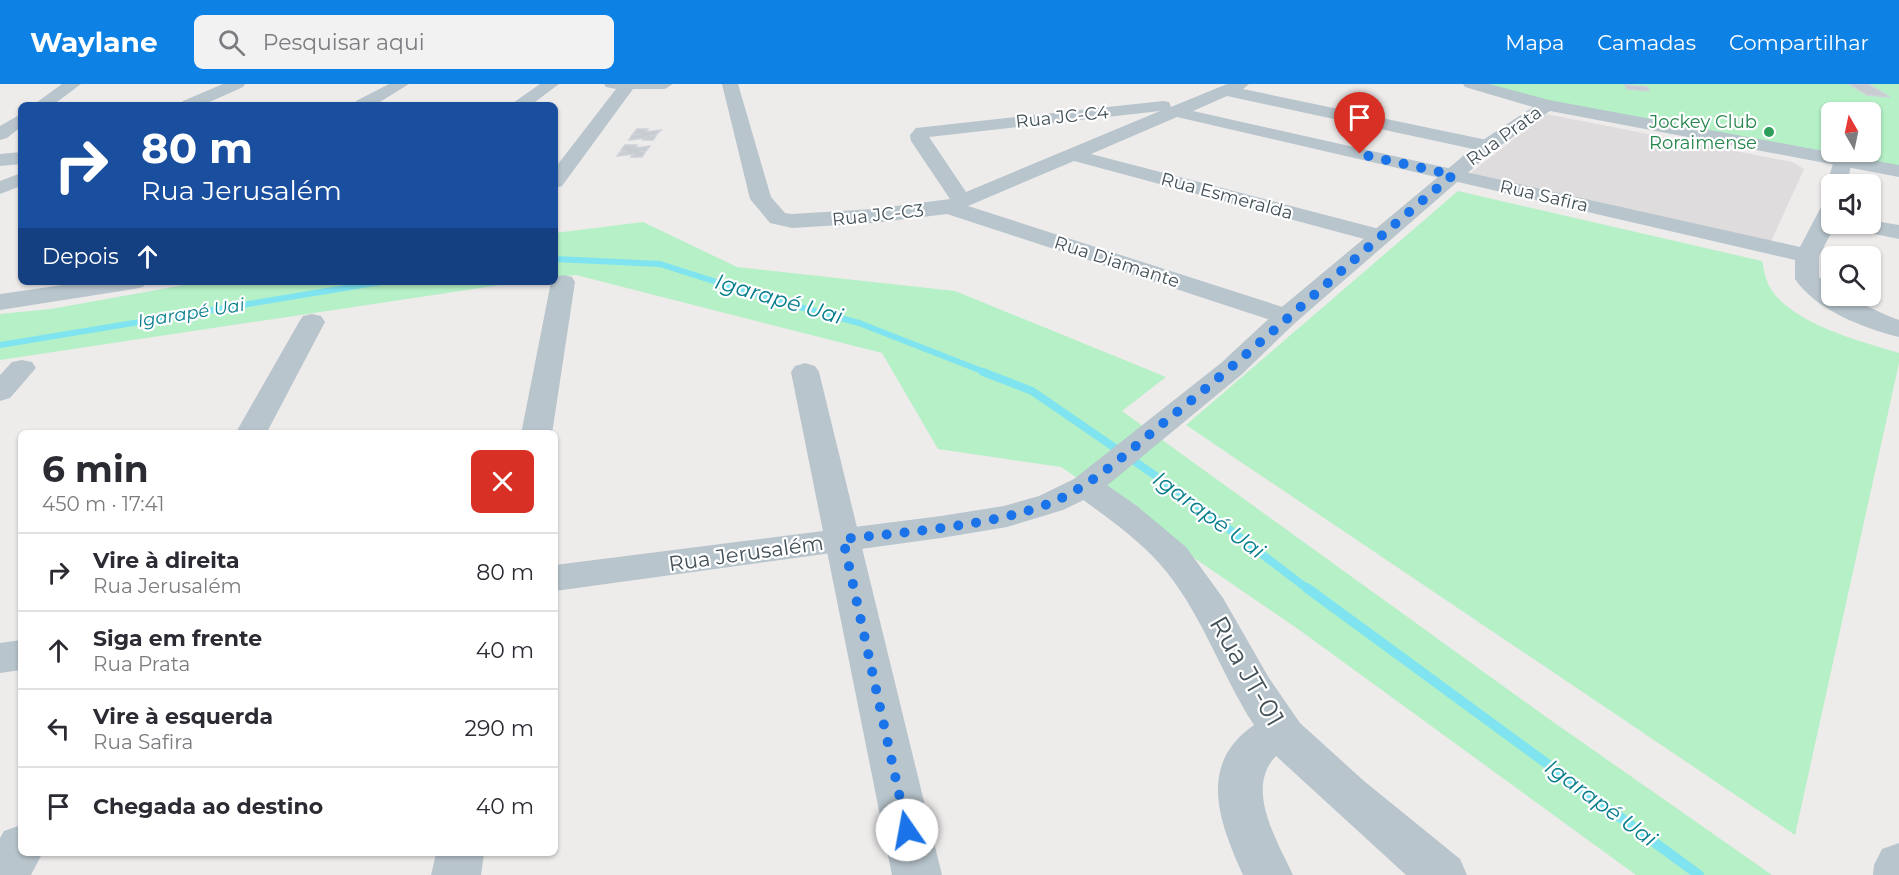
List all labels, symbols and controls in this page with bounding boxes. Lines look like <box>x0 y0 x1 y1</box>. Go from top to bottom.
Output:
search box <box>194 15 614 69</box>
text: Waylane <box>30 25 158 59</box>
icon: search <box>215 26 248 59</box>
text: Pesquisar aqui <box>263 29 425 56</box>
text: Mapa <box>1505 30 1564 55</box>
text: Camadas <box>1597 30 1696 55</box>
text: Compartilhar <box>1729 30 1869 55</box>
pin <box>1334 92 1385 154</box>
street label: Rua JC-C4 <box>1014 101 1110 133</box>
icon: arrive <box>1343 101 1376 134</box>
street label: Rua Prata <box>1462 101 1546 171</box>
north arrow <box>1821 102 1881 162</box>
map controls <box>1821 102 1881 306</box>
place label: Jockey Club Roraimense <box>1648 111 1757 154</box>
text: 80 m <box>141 122 253 174</box>
marker: Jockey Club Roraimense <box>1762 125 1776 139</box>
icon: right <box>42 126 120 204</box>
street label: Rua Esmeralda <box>1159 168 1295 224</box>
text: Rua Jerusalém <box>141 174 342 207</box>
button: sound <box>1821 174 1881 234</box>
street label: Rua Safira <box>1498 175 1590 217</box>
street label: Rua JC-C3 <box>831 199 925 231</box>
street label: Rua Diamante <box>1052 231 1183 293</box>
icon: ahead <box>131 240 164 273</box>
text: Depois <box>42 243 119 270</box>
button: search <box>1821 246 1881 306</box>
water label: Igarapé Uai <box>712 268 846 330</box>
water label: Igarapé Uai <box>136 294 246 332</box>
text: 6 min <box>42 447 149 491</box>
button: close <box>471 450 534 513</box>
water label: Igarapé Uai <box>1148 465 1270 565</box>
text: 450 m · 17:41 <box>42 492 165 516</box>
street label: Rua Jerusalém <box>667 530 825 576</box>
text: Vire à direita <box>93 547 240 574</box>
icon: right <box>42 556 75 589</box>
text: 80 m <box>476 559 534 586</box>
text: Rua Jerusalém <box>93 574 242 598</box>
street label: Rua JT-01 <box>1203 610 1291 732</box>
text: Siga em frente <box>93 625 262 652</box>
icon: ahead <box>42 634 75 667</box>
text: 40 m <box>476 637 534 664</box>
text: Rua Prata <box>93 652 190 676</box>
text: Vire à esquerda <box>93 703 273 730</box>
icon: left <box>42 712 75 745</box>
text: 290 m <box>464 715 534 742</box>
text: Rua Safira <box>93 730 193 754</box>
water label: Igarapé Uai <box>1540 753 1662 853</box>
icon: arrive <box>42 790 75 823</box>
text: Chegada ao destino <box>93 793 323 820</box>
text: 40 m <box>476 793 534 820</box>
position arrow <box>875 798 939 862</box>

